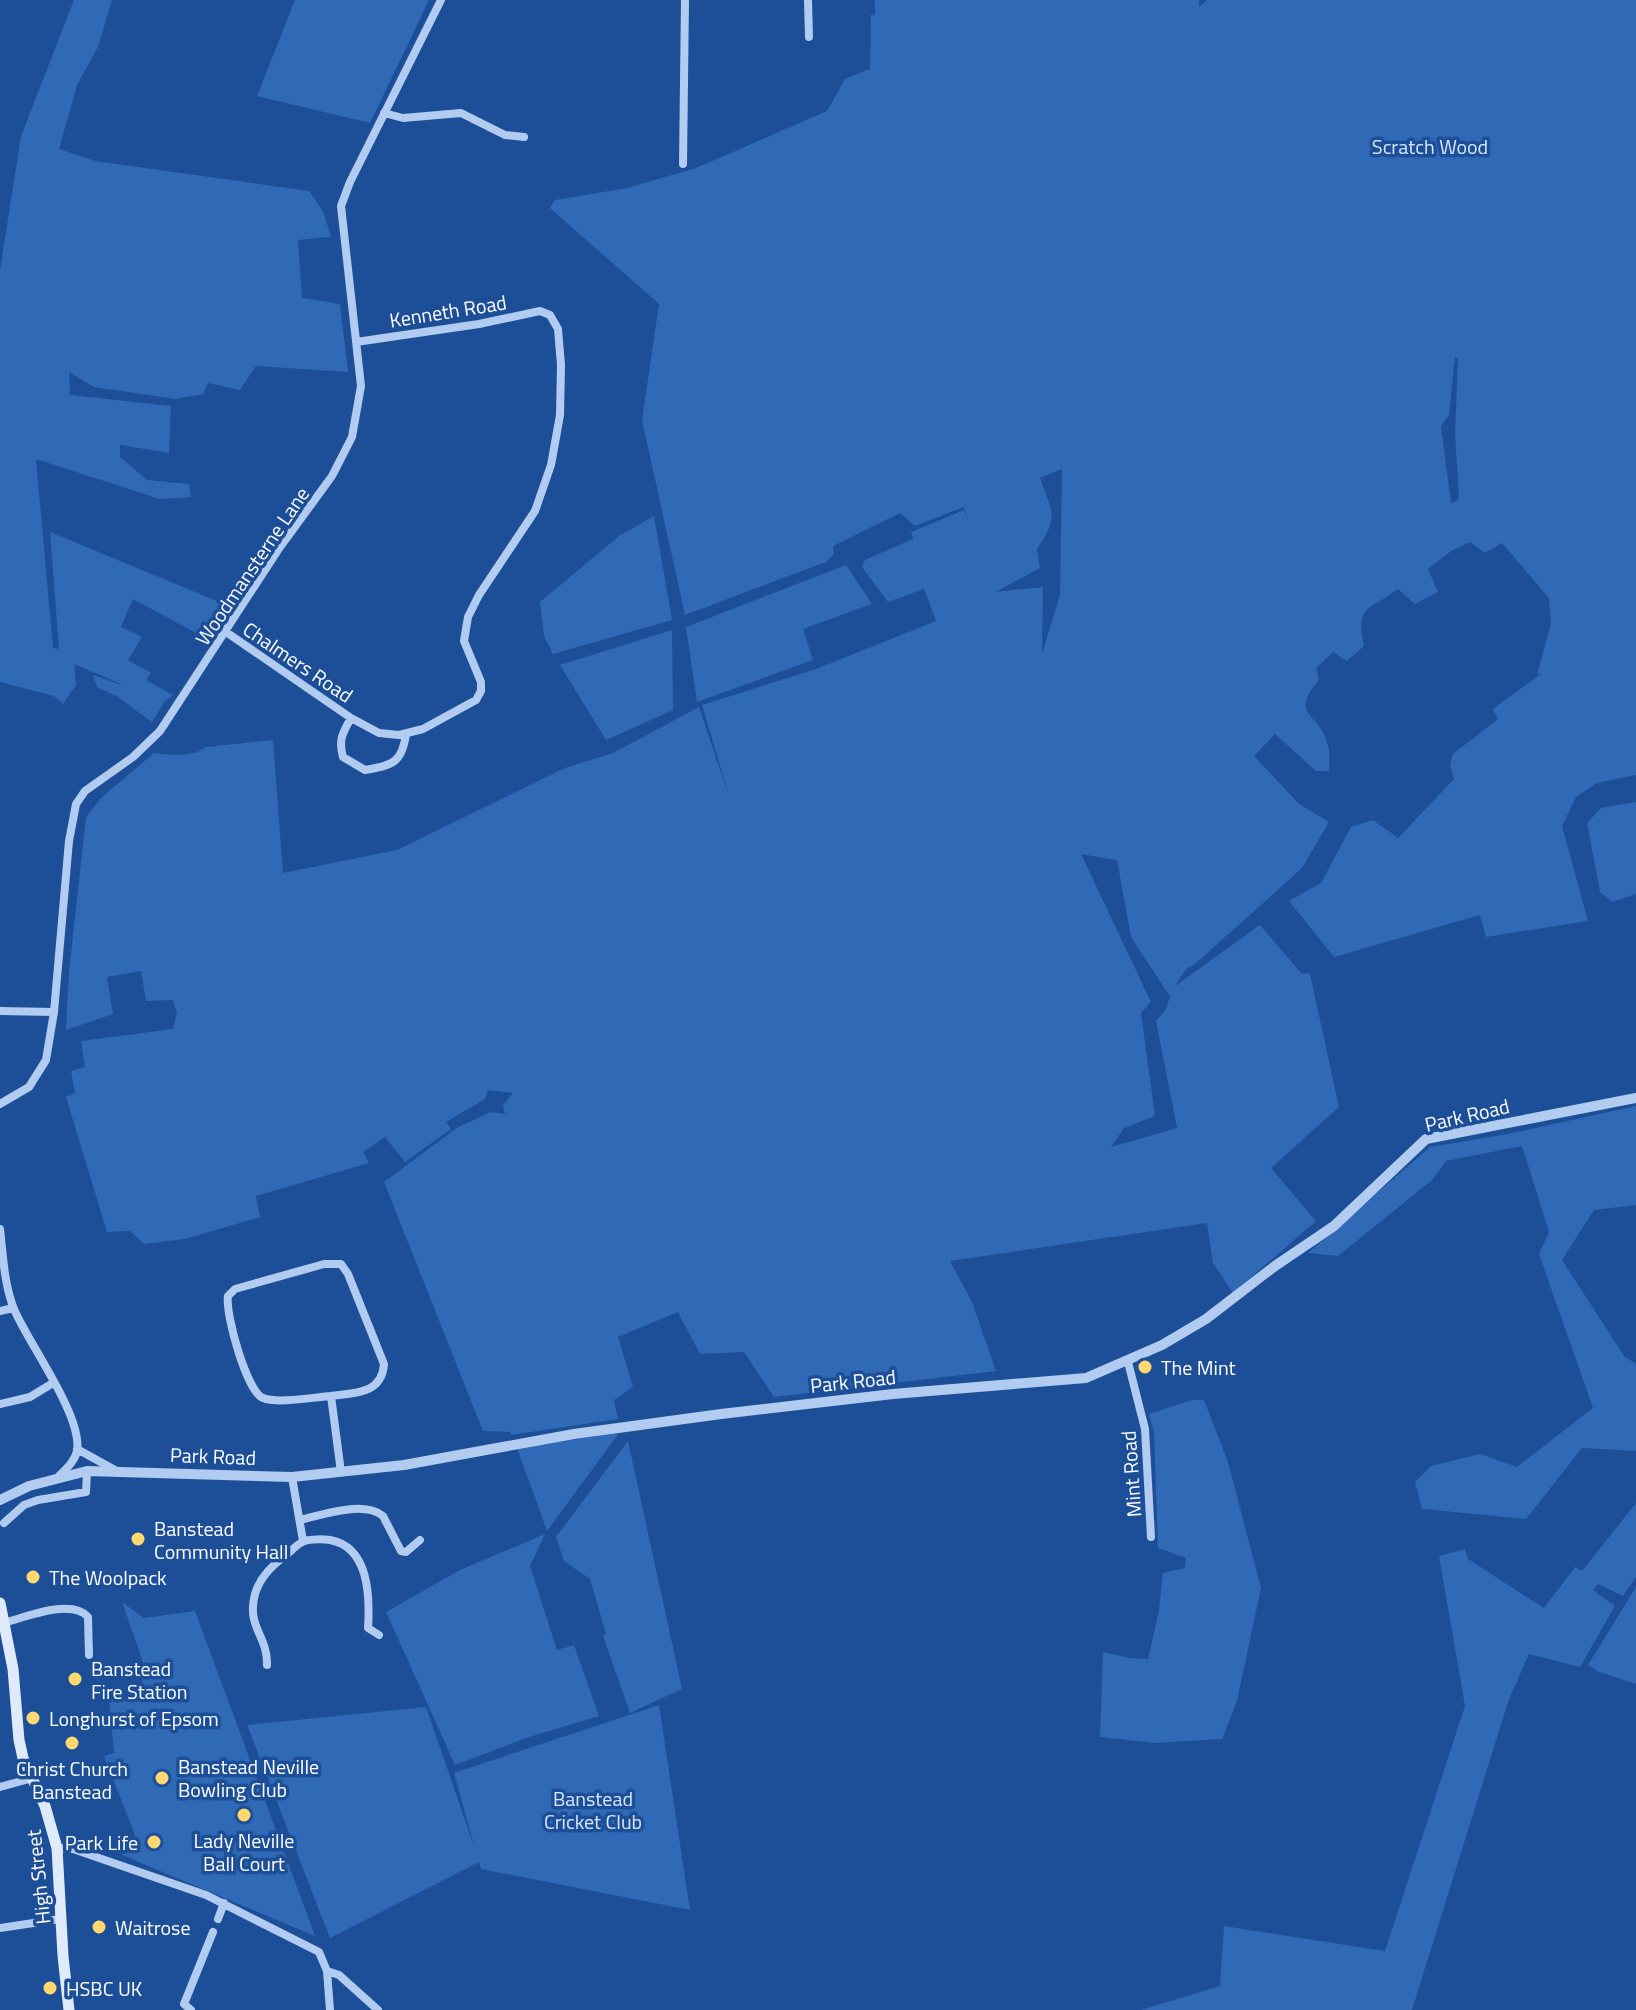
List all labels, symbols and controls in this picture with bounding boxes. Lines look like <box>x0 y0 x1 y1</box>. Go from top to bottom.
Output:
park label: Scratch Wood <box>1372 131 1488 162</box>
street label: Kenneth Road <box>387 286 509 336</box>
street label: Woodmansterne Lane <box>187 480 317 652</box>
street label: Chalmers Road <box>237 614 359 710</box>
street label: Park Road <box>1422 1090 1512 1140</box>
place label: The Mint <box>1161 1352 1236 1383</box>
marker: The Mint <box>1136 1358 1154 1376</box>
street label: Park Road <box>809 1361 897 1401</box>
street label: Mint Road <box>1113 1430 1149 1518</box>
street label: Park Road <box>169 1439 257 1473</box>
place label: Banstead Community Hall <box>154 1513 288 1567</box>
marker: Banstead Community Hall <box>129 1530 147 1548</box>
place label: The Woolpack <box>49 1562 167 1593</box>
marker: The Woolpack <box>24 1568 42 1586</box>
place label: Banstead Fire Station <box>91 1653 188 1707</box>
marker: Banstead Fire Station <box>66 1670 84 1688</box>
place label: Longhurst of Epsom <box>49 1703 219 1734</box>
marker: Longhurst of Epsom <box>24 1709 42 1727</box>
marker: Christ Church Banstead <box>63 1734 81 1752</box>
place label: Banstead Neville Bowling Club <box>178 1751 319 1805</box>
place label: Christ Church Banstead <box>16 1753 128 1807</box>
marker: Banstead Neville Bowling Club <box>153 1769 171 1787</box>
park label: Banstead Cricket Club <box>544 1783 642 1837</box>
marker: Lady Neville Ball Court <box>235 1806 253 1824</box>
place label: Lady Neville Ball Court <box>194 1825 294 1879</box>
place label: Park Life <box>65 1827 138 1858</box>
street label: High Street <box>18 1828 58 1926</box>
marker: Park Life <box>145 1833 163 1851</box>
place label: Waitrose <box>115 1912 191 1943</box>
marker: Waitrose <box>90 1918 108 1936</box>
place label: HSBC UK <box>66 1973 143 2004</box>
marker: HSBC UK <box>41 1979 59 1997</box>

